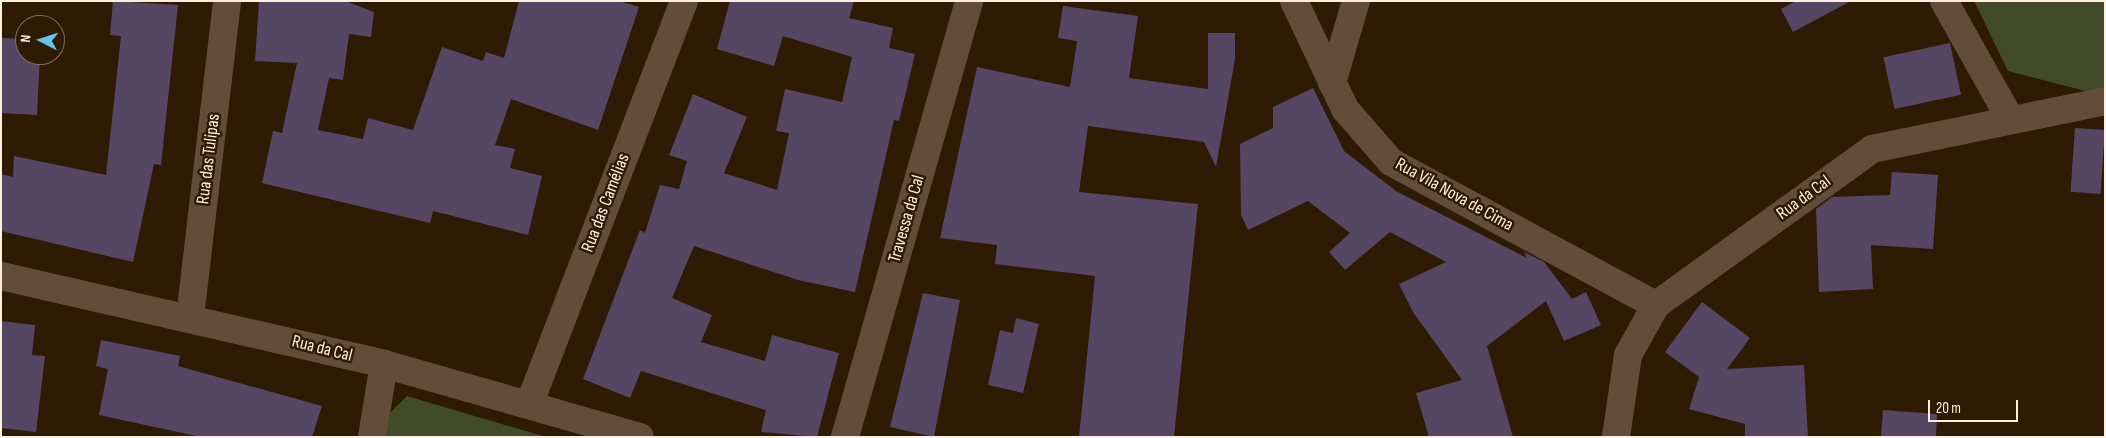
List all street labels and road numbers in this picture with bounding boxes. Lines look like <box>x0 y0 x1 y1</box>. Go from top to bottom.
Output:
street label: Rua das Tulipas <box>193 113 225 205</box>
street label: Rua das Camélias <box>577 151 635 255</box>
street label: Rua Vila Nova de Cima <box>1391 154 1517 236</box>
street label: Rua da Cal <box>1773 171 1835 225</box>
street label: Travessa da Cal <box>884 173 930 265</box>
street label: Rua da Cal <box>289 331 355 367</box>

